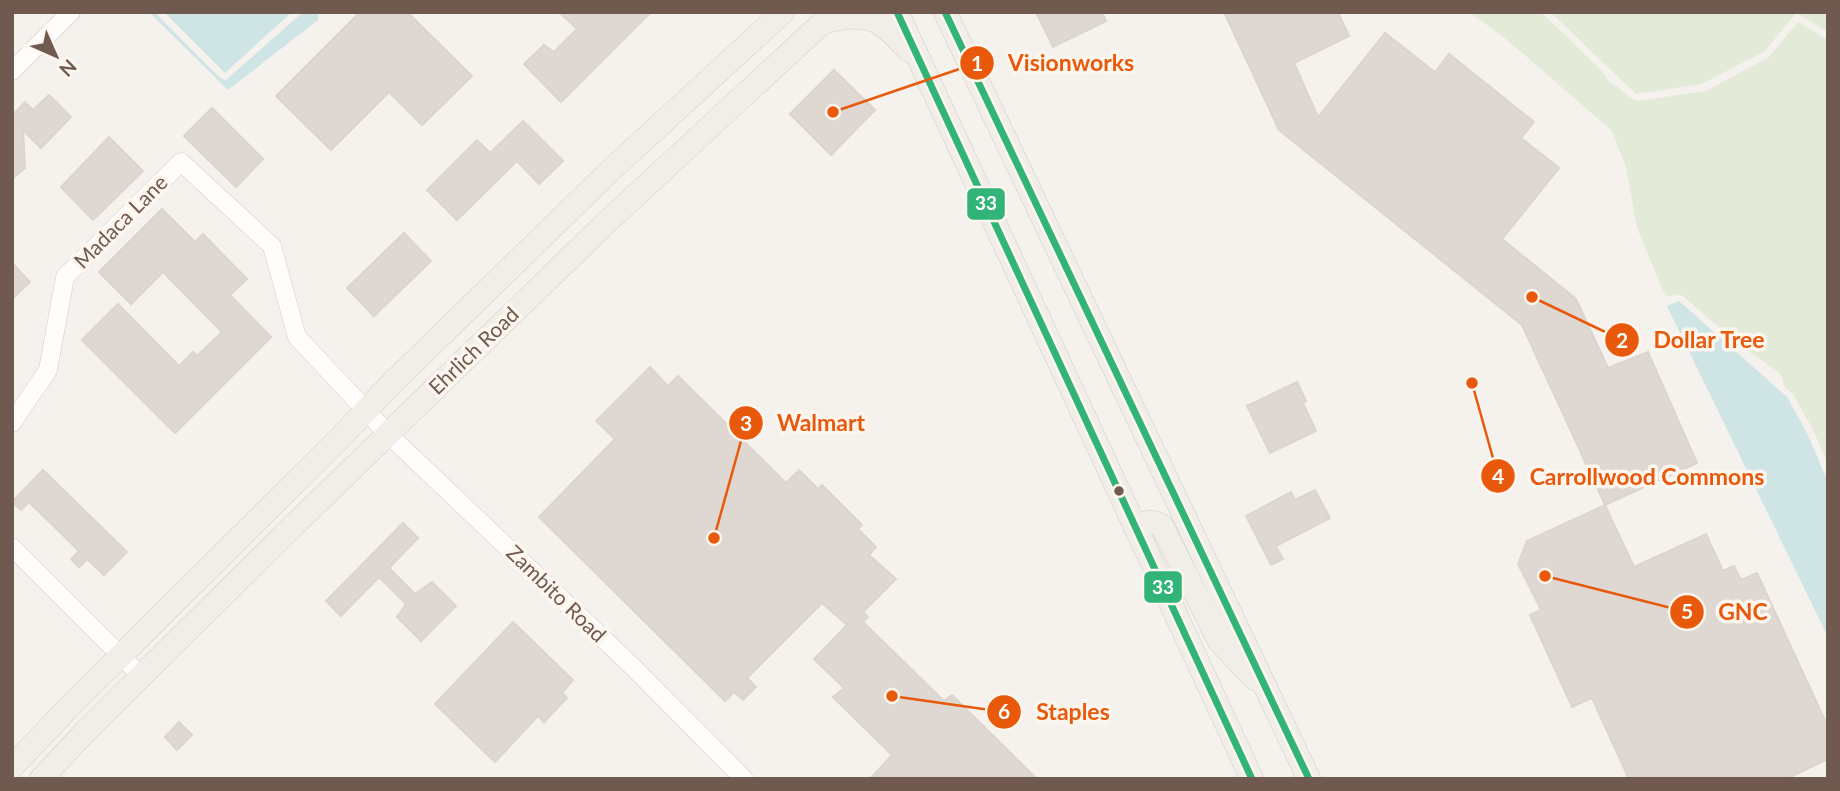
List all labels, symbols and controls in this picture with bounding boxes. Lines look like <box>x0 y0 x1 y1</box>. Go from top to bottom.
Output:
north arrow <box>21 21 91 91</box>
callout: Visionworks <box>959 41 1148 85</box>
text: Visionworks <box>1007 48 1134 76</box>
text: 1 <box>971 50 983 75</box>
text: N <box>55 55 82 82</box>
street label: Madaca Lane <box>68 169 172 273</box>
line badge: 33 <box>966 187 1006 221</box>
text: 33 <box>975 191 997 214</box>
street label: Ehrlich Road <box>423 301 523 399</box>
callout: Dollar Tree <box>1604 318 1779 362</box>
text: Dollar Tree <box>1654 325 1764 353</box>
text: 2 <box>1616 327 1628 352</box>
callout: Walmart <box>728 401 880 445</box>
text: Walmart <box>777 408 866 436</box>
text: 3 <box>740 410 752 435</box>
callout: Carrollwood Commons <box>1481 454 1778 498</box>
text: Carrollwood Commons <box>1530 462 1764 490</box>
text: 4 <box>1492 463 1504 488</box>
unlabelled marker <box>1112 484 1126 498</box>
street label: Zambito Road <box>502 539 612 647</box>
line badge: 33 <box>1143 570 1183 604</box>
text: 33 <box>1152 575 1174 598</box>
callout: GNC <box>1669 590 1782 634</box>
text: GNC <box>1718 597 1768 625</box>
text: 5 <box>1681 598 1693 623</box>
callout: Staples <box>987 690 1123 734</box>
text: Staples <box>1036 697 1110 725</box>
text: 6 <box>998 698 1010 723</box>

